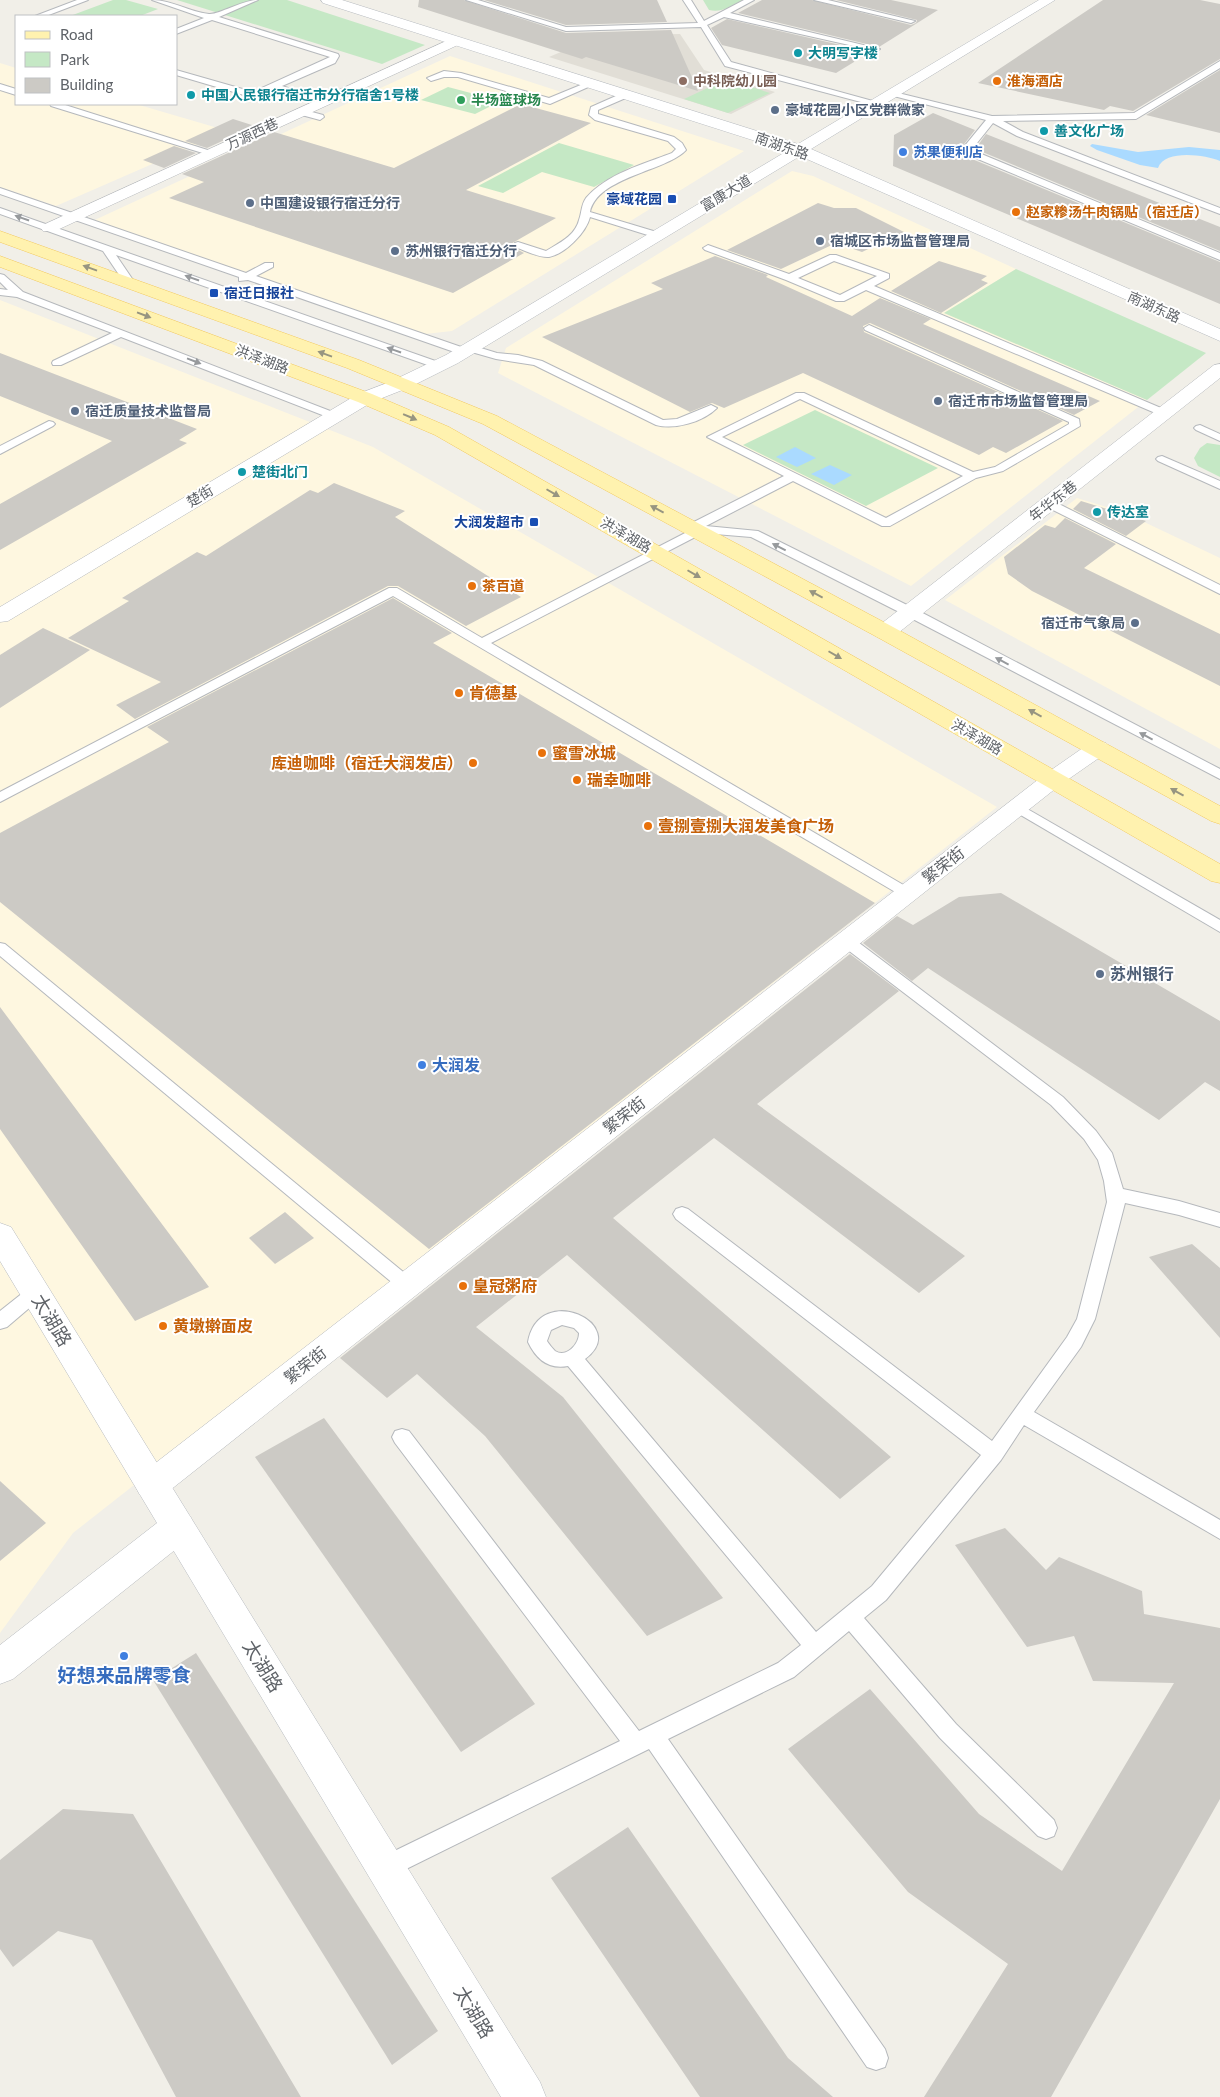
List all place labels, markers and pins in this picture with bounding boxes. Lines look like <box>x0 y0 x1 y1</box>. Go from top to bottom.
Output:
place label: 大明写字楼 <box>808 44 878 61</box>
marker: 大明写字楼 <box>792 47 804 59</box>
place label: 中科院幼儿园 <box>693 72 777 89</box>
place label: 淮海酒店 <box>1007 72 1063 89</box>
marker: 中科院幼儿园 <box>677 75 689 87</box>
marker: 淮海酒店 <box>991 75 1003 87</box>
place label: 中国人民银行宿迁市分行宿舍1号楼 <box>201 86 419 103</box>
marker: 中国人民银行宿迁市分行宿舍1号楼 <box>185 89 197 101</box>
place label: 半场篮球场 <box>471 91 541 108</box>
marker: 半场篮球场 <box>455 94 467 106</box>
place label: 豪域花园小区党群微家 <box>785 101 925 118</box>
marker: 豪域花园小区党群微家 <box>769 104 781 116</box>
place label: 善文化广场 <box>1054 122 1124 139</box>
marker: 善文化广场 <box>1038 125 1050 137</box>
place label: 苏果便利店 <box>913 143 983 160</box>
marker: 苏果便利店 <box>897 146 909 158</box>
place label: 豪域花园 <box>606 190 662 207</box>
marker: 豪域花园 <box>666 193 678 205</box>
place label: 中国建设银行宿迁分行 <box>260 194 400 211</box>
marker: 中国建设银行宿迁分行 <box>244 197 256 209</box>
place label: 赵家糁汤牛肉锅贴（宿迁店） <box>1026 203 1208 220</box>
marker: 赵家糁汤牛肉锅贴（宿迁店） <box>1010 206 1022 218</box>
place label: 宿城区市场监督管理局 <box>830 232 970 249</box>
marker: 宿城区市场监督管理局 <box>814 235 826 247</box>
place label: 苏州银行宿迁分行 <box>405 242 517 259</box>
marker: 苏州银行宿迁分行 <box>389 245 401 257</box>
place label: 宿迁日报社 <box>224 284 294 301</box>
marker: 宿迁日报社 <box>208 287 220 299</box>
place label: 宿迁市市场监督管理局 <box>948 392 1088 409</box>
marker: 宿迁市市场监督管理局 <box>932 395 944 407</box>
place label: 宿迁质量技术监督局 <box>85 402 211 419</box>
marker: 宿迁质量技术监督局 <box>69 405 81 417</box>
place label: 楚街北门 <box>252 463 308 480</box>
marker: 楚街北门 <box>236 466 248 478</box>
place label: 传达室 <box>1107 503 1149 520</box>
marker: 传达室 <box>1091 506 1103 518</box>
place label: 大润发超市 <box>454 513 524 530</box>
marker: 大润发超市 <box>528 516 540 528</box>
place label: 茶百道 <box>482 577 524 594</box>
marker: 茶百道 <box>466 580 478 592</box>
place label: 宿迁市气象局 <box>1041 614 1125 631</box>
marker: 宿迁市气象局 <box>1129 617 1141 629</box>
place label: 肯德基 <box>469 683 518 702</box>
marker: 肯德基 <box>453 687 465 699</box>
place label: 蜜雪冰城 <box>552 743 616 762</box>
marker: 蜜雪冰城 <box>536 747 548 759</box>
place label: 库迪咖啡（宿迁大润发店） <box>271 753 463 772</box>
marker: 库迪咖啡（宿迁大润发店） <box>467 757 479 769</box>
place label: 瑞幸咖啡 <box>587 770 651 789</box>
marker: 瑞幸咖啡 <box>571 774 583 786</box>
place label: 壹捌壹捌大润发美食广场 <box>658 816 834 835</box>
marker: 壹捌壹捌大润发美食广场 <box>642 820 654 832</box>
place label: 苏州银行 <box>1110 964 1174 983</box>
marker: 苏州银行 <box>1094 968 1106 980</box>
place label: 大润发 <box>432 1055 480 1074</box>
marker: 大润发 <box>416 1059 428 1071</box>
place label: 皇冠粥府 <box>473 1276 537 1295</box>
marker: 皇冠粥府 <box>457 1280 469 1292</box>
place label: 黄墩擀面皮 <box>173 1316 253 1335</box>
marker: 黄墩擀面皮 <box>157 1320 169 1332</box>
marker: 好想来品牌零食 <box>118 1650 130 1662</box>
place label: 好想来品牌零食 <box>57 1663 191 1686</box>

